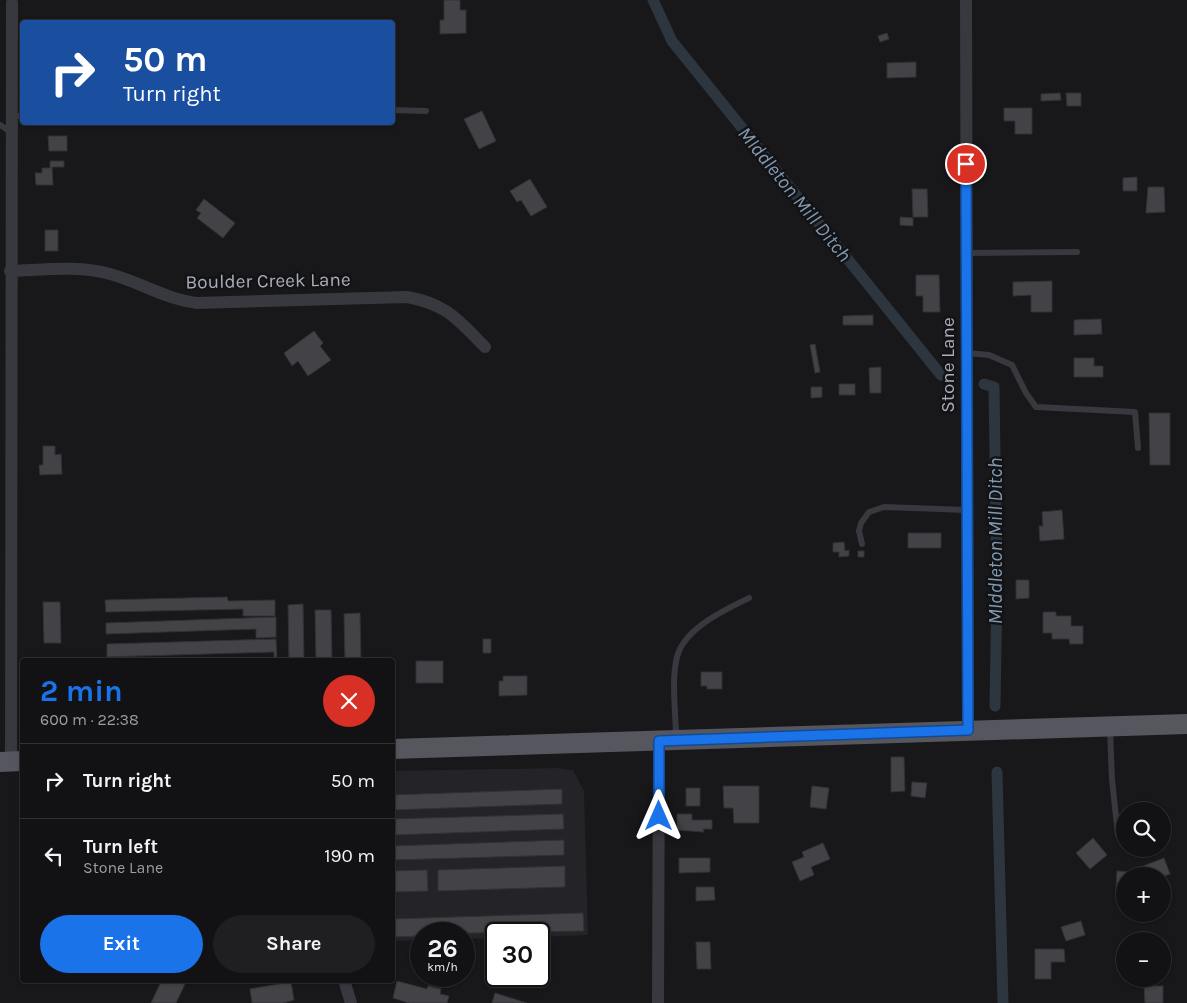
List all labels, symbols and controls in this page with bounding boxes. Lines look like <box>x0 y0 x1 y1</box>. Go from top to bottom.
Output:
text: 50 m <box>123 39 208 80</box>
icon: right <box>40 40 105 105</box>
text: Turn right <box>123 81 221 107</box>
water label: MIddleton Mill Ditch <box>733 122 856 266</box>
pin <box>945 143 987 185</box>
icon: arrive <box>952 150 980 178</box>
street label: Boulder Creek Lane <box>185 269 351 293</box>
street label: Stone Lane <box>937 317 959 413</box>
water label: MIddleton Mill Ditch <box>984 458 1007 624</box>
text: 2 min <box>40 673 123 709</box>
button: close <box>323 675 375 727</box>
text: 600 m · 22:38 <box>40 710 139 729</box>
icon: right <box>40 767 68 795</box>
text: Turn right <box>83 770 172 792</box>
text: 50 m <box>331 770 375 792</box>
position arrow <box>632 789 684 841</box>
map controls <box>1116 802 1171 987</box>
button: search <box>1116 802 1171 857</box>
text: Turn left <box>83 836 158 858</box>
icon: left <box>40 842 68 870</box>
text: 190 m <box>324 845 375 867</box>
text: Stone Lane <box>83 858 163 877</box>
button: + <box>1116 867 1171 922</box>
button: Exit <box>40 915 203 973</box>
button: Share <box>213 915 375 973</box>
speed limit sign: 30 <box>485 922 550 987</box>
button: − <box>1116 932 1171 987</box>
text: 26 <box>427 934 458 963</box>
text: km/h <box>427 960 458 974</box>

